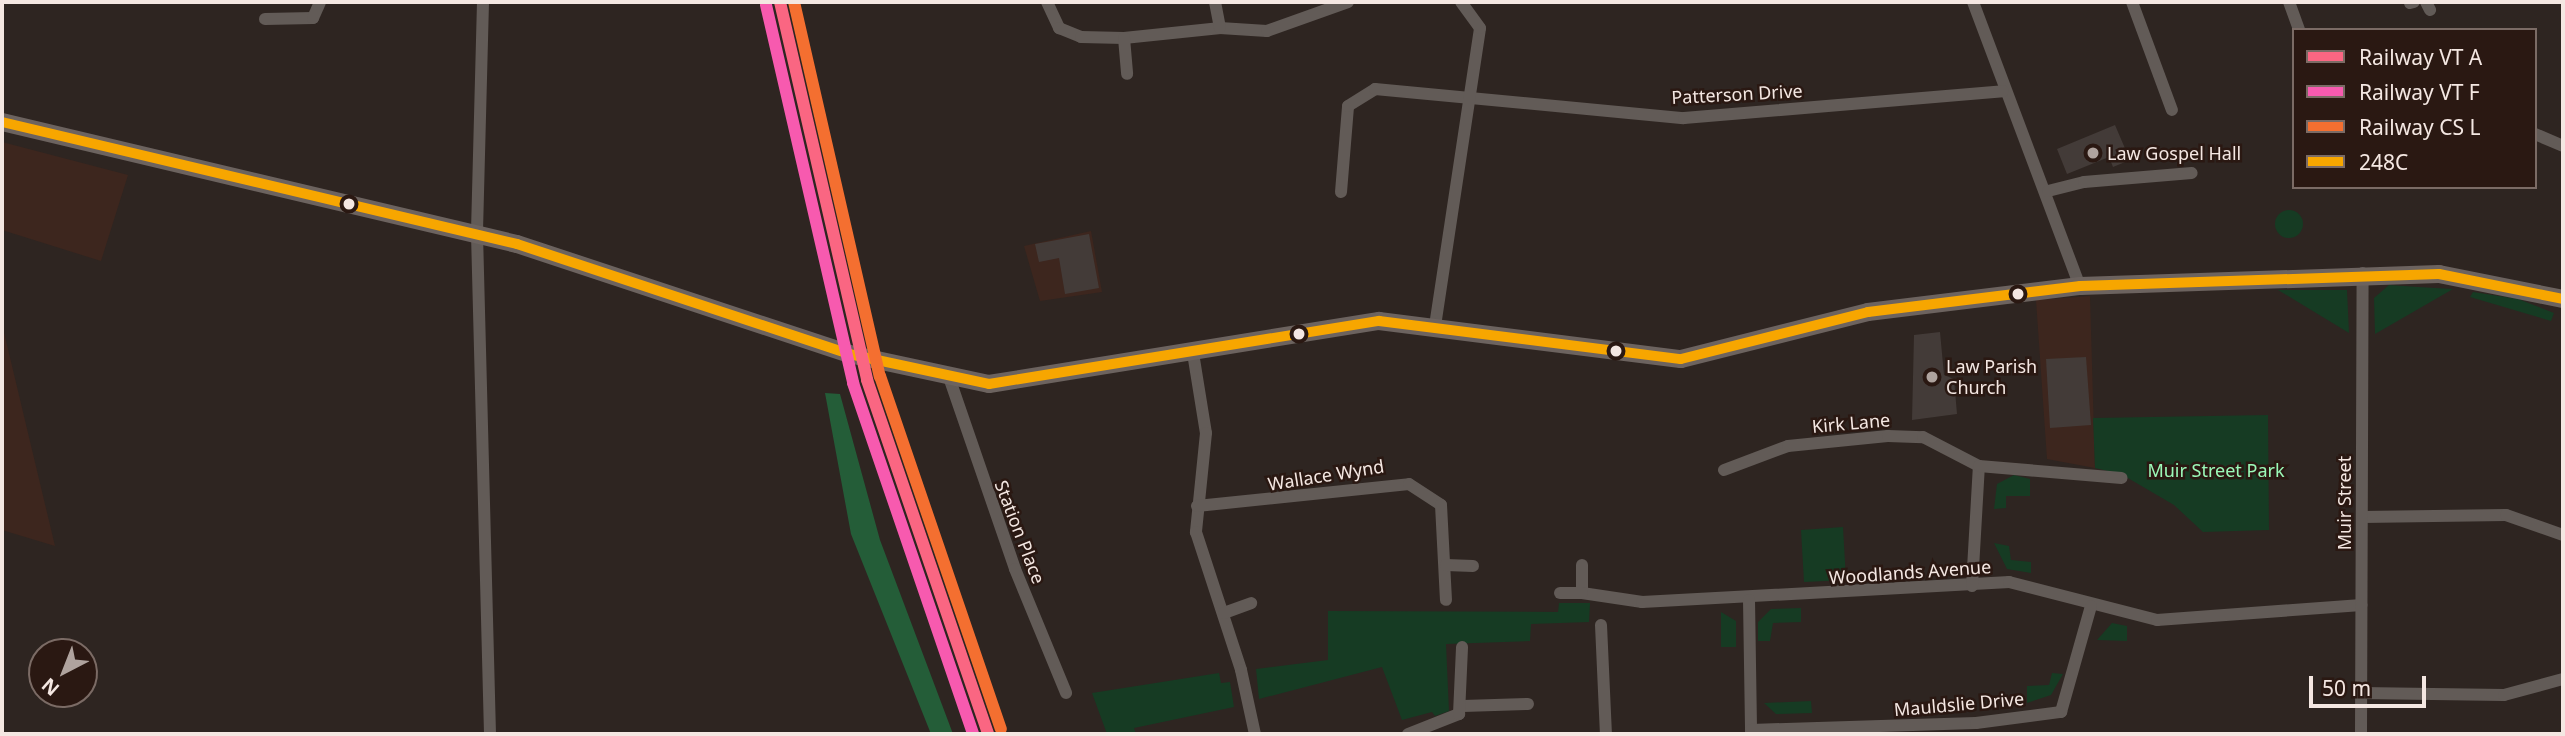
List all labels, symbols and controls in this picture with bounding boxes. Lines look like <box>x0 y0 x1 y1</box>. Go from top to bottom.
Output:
legend <box>2292 28 2537 189</box>
text: Railway VT A <box>2359 43 2482 71</box>
text: Railway VT F <box>2359 78 2480 106</box>
street label: Patterson Drive <box>1671 80 1803 108</box>
text: Railway CS L <box>2359 113 2480 141</box>
place label: Law Gospel Hall <box>2107 142 2241 164</box>
marker: Law Gospel Hall <box>2085 145 2101 161</box>
text: 248C <box>2359 148 2408 176</box>
unlabelled marker <box>342 197 356 211</box>
unlabelled marker <box>2011 287 2025 301</box>
unlabelled marker <box>1292 327 1306 341</box>
unlabelled marker <box>1609 344 1623 358</box>
place label: Law Parish Church <box>1946 356 2037 398</box>
marker: Law Parish Church <box>1924 369 1940 385</box>
street label: Kirk Lane <box>1811 409 1891 437</box>
street label: Wallace Wynd <box>1266 455 1386 495</box>
street label: Muir Street <box>2333 456 2355 550</box>
park label: Muir Street Park <box>2147 459 2285 481</box>
street label: Station Place <box>990 477 1050 587</box>
street label: Woodlands Avenue <box>1828 556 1992 588</box>
north arrow <box>28 638 98 708</box>
scale bar <box>2313 662 2430 706</box>
text: N <box>36 672 65 702</box>
text: 50 m <box>2322 674 2371 702</box>
street label: Mauldslie Drive <box>1893 688 2025 720</box>

